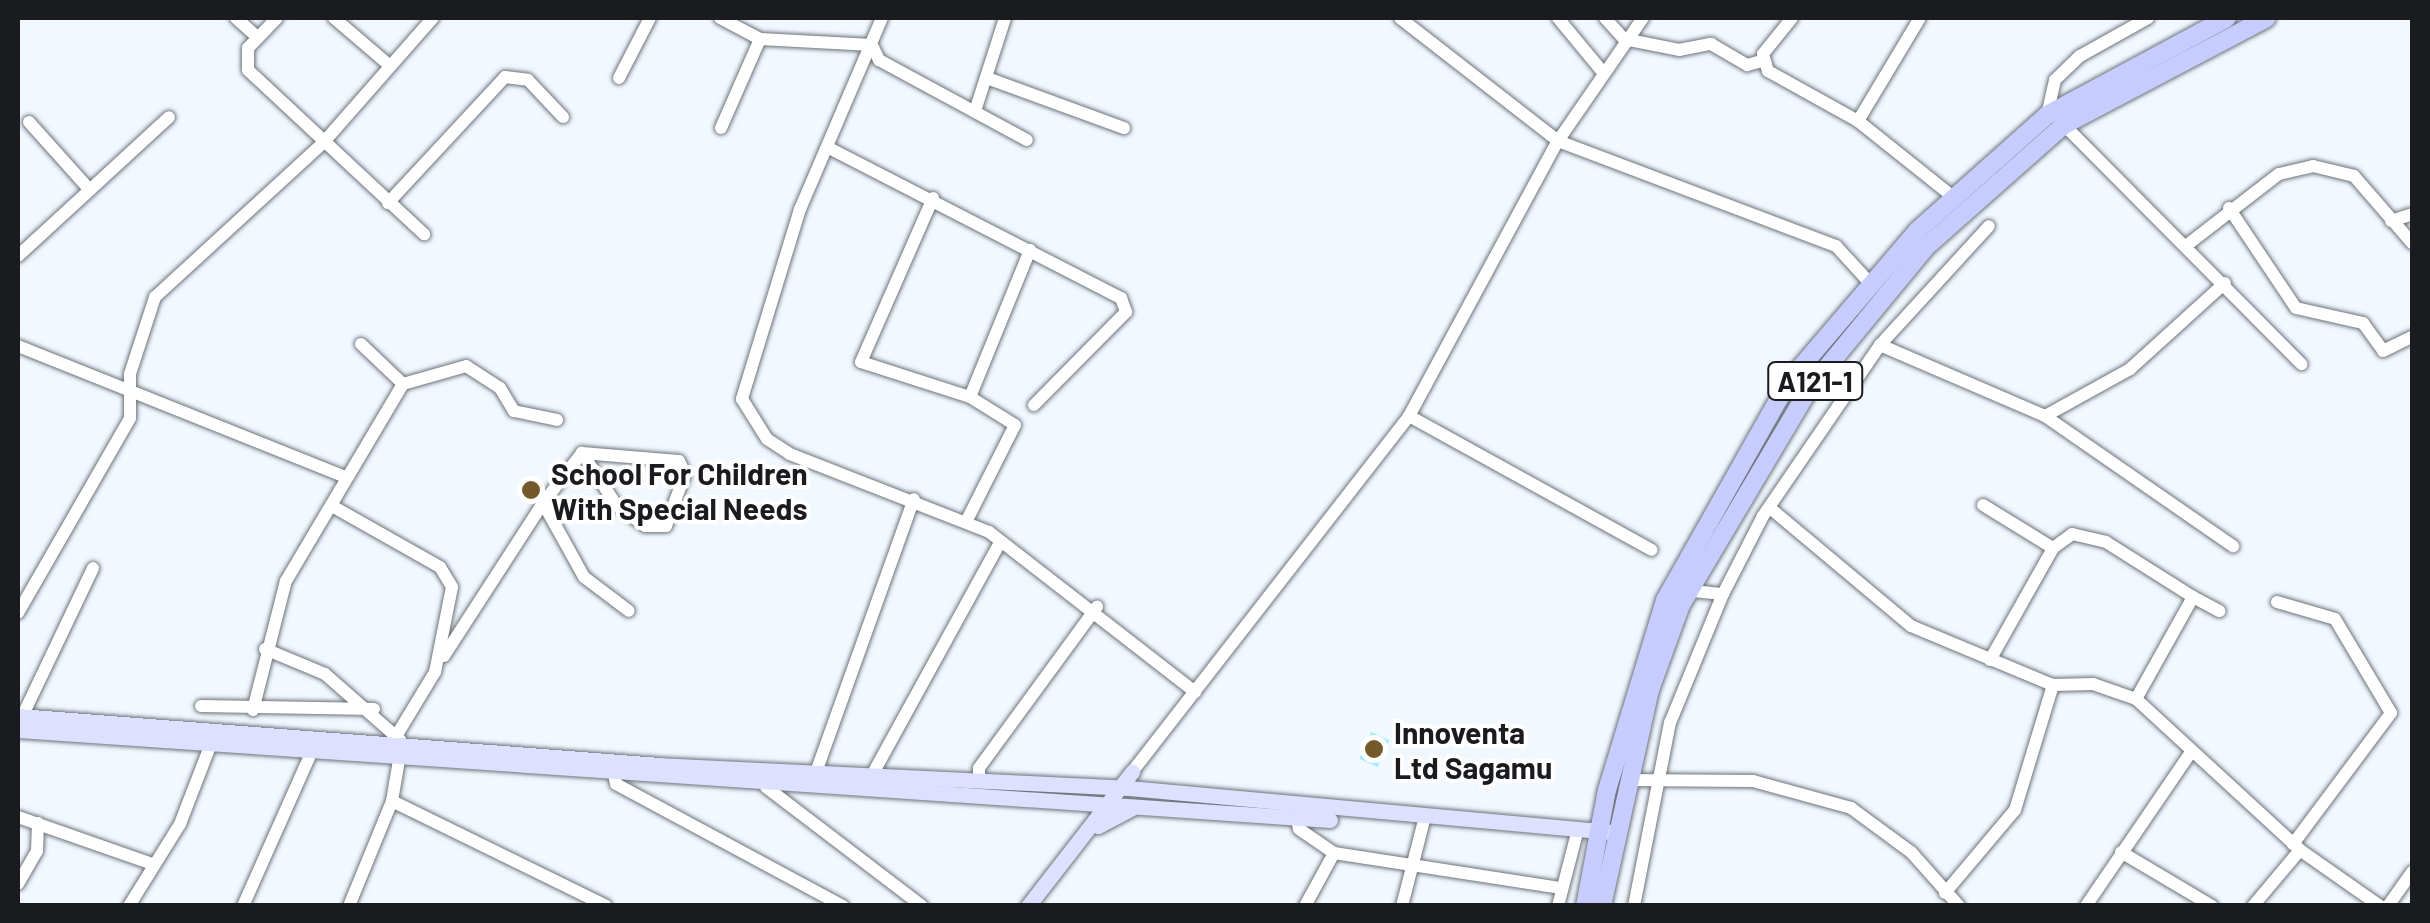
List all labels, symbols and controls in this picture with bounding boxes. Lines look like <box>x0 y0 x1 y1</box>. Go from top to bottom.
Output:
road number: A121-1 <box>1765 358 1865 404</box>
place label: School For Children With Special Needs <box>551 455 808 526</box>
marker: School For Children With Special Needs <box>520 479 542 501</box>
place label: Innoventa Ltd Sagamu <box>1394 714 1552 784</box>
marker: Innoventa Ltd Sagamu <box>1363 738 1385 760</box>

